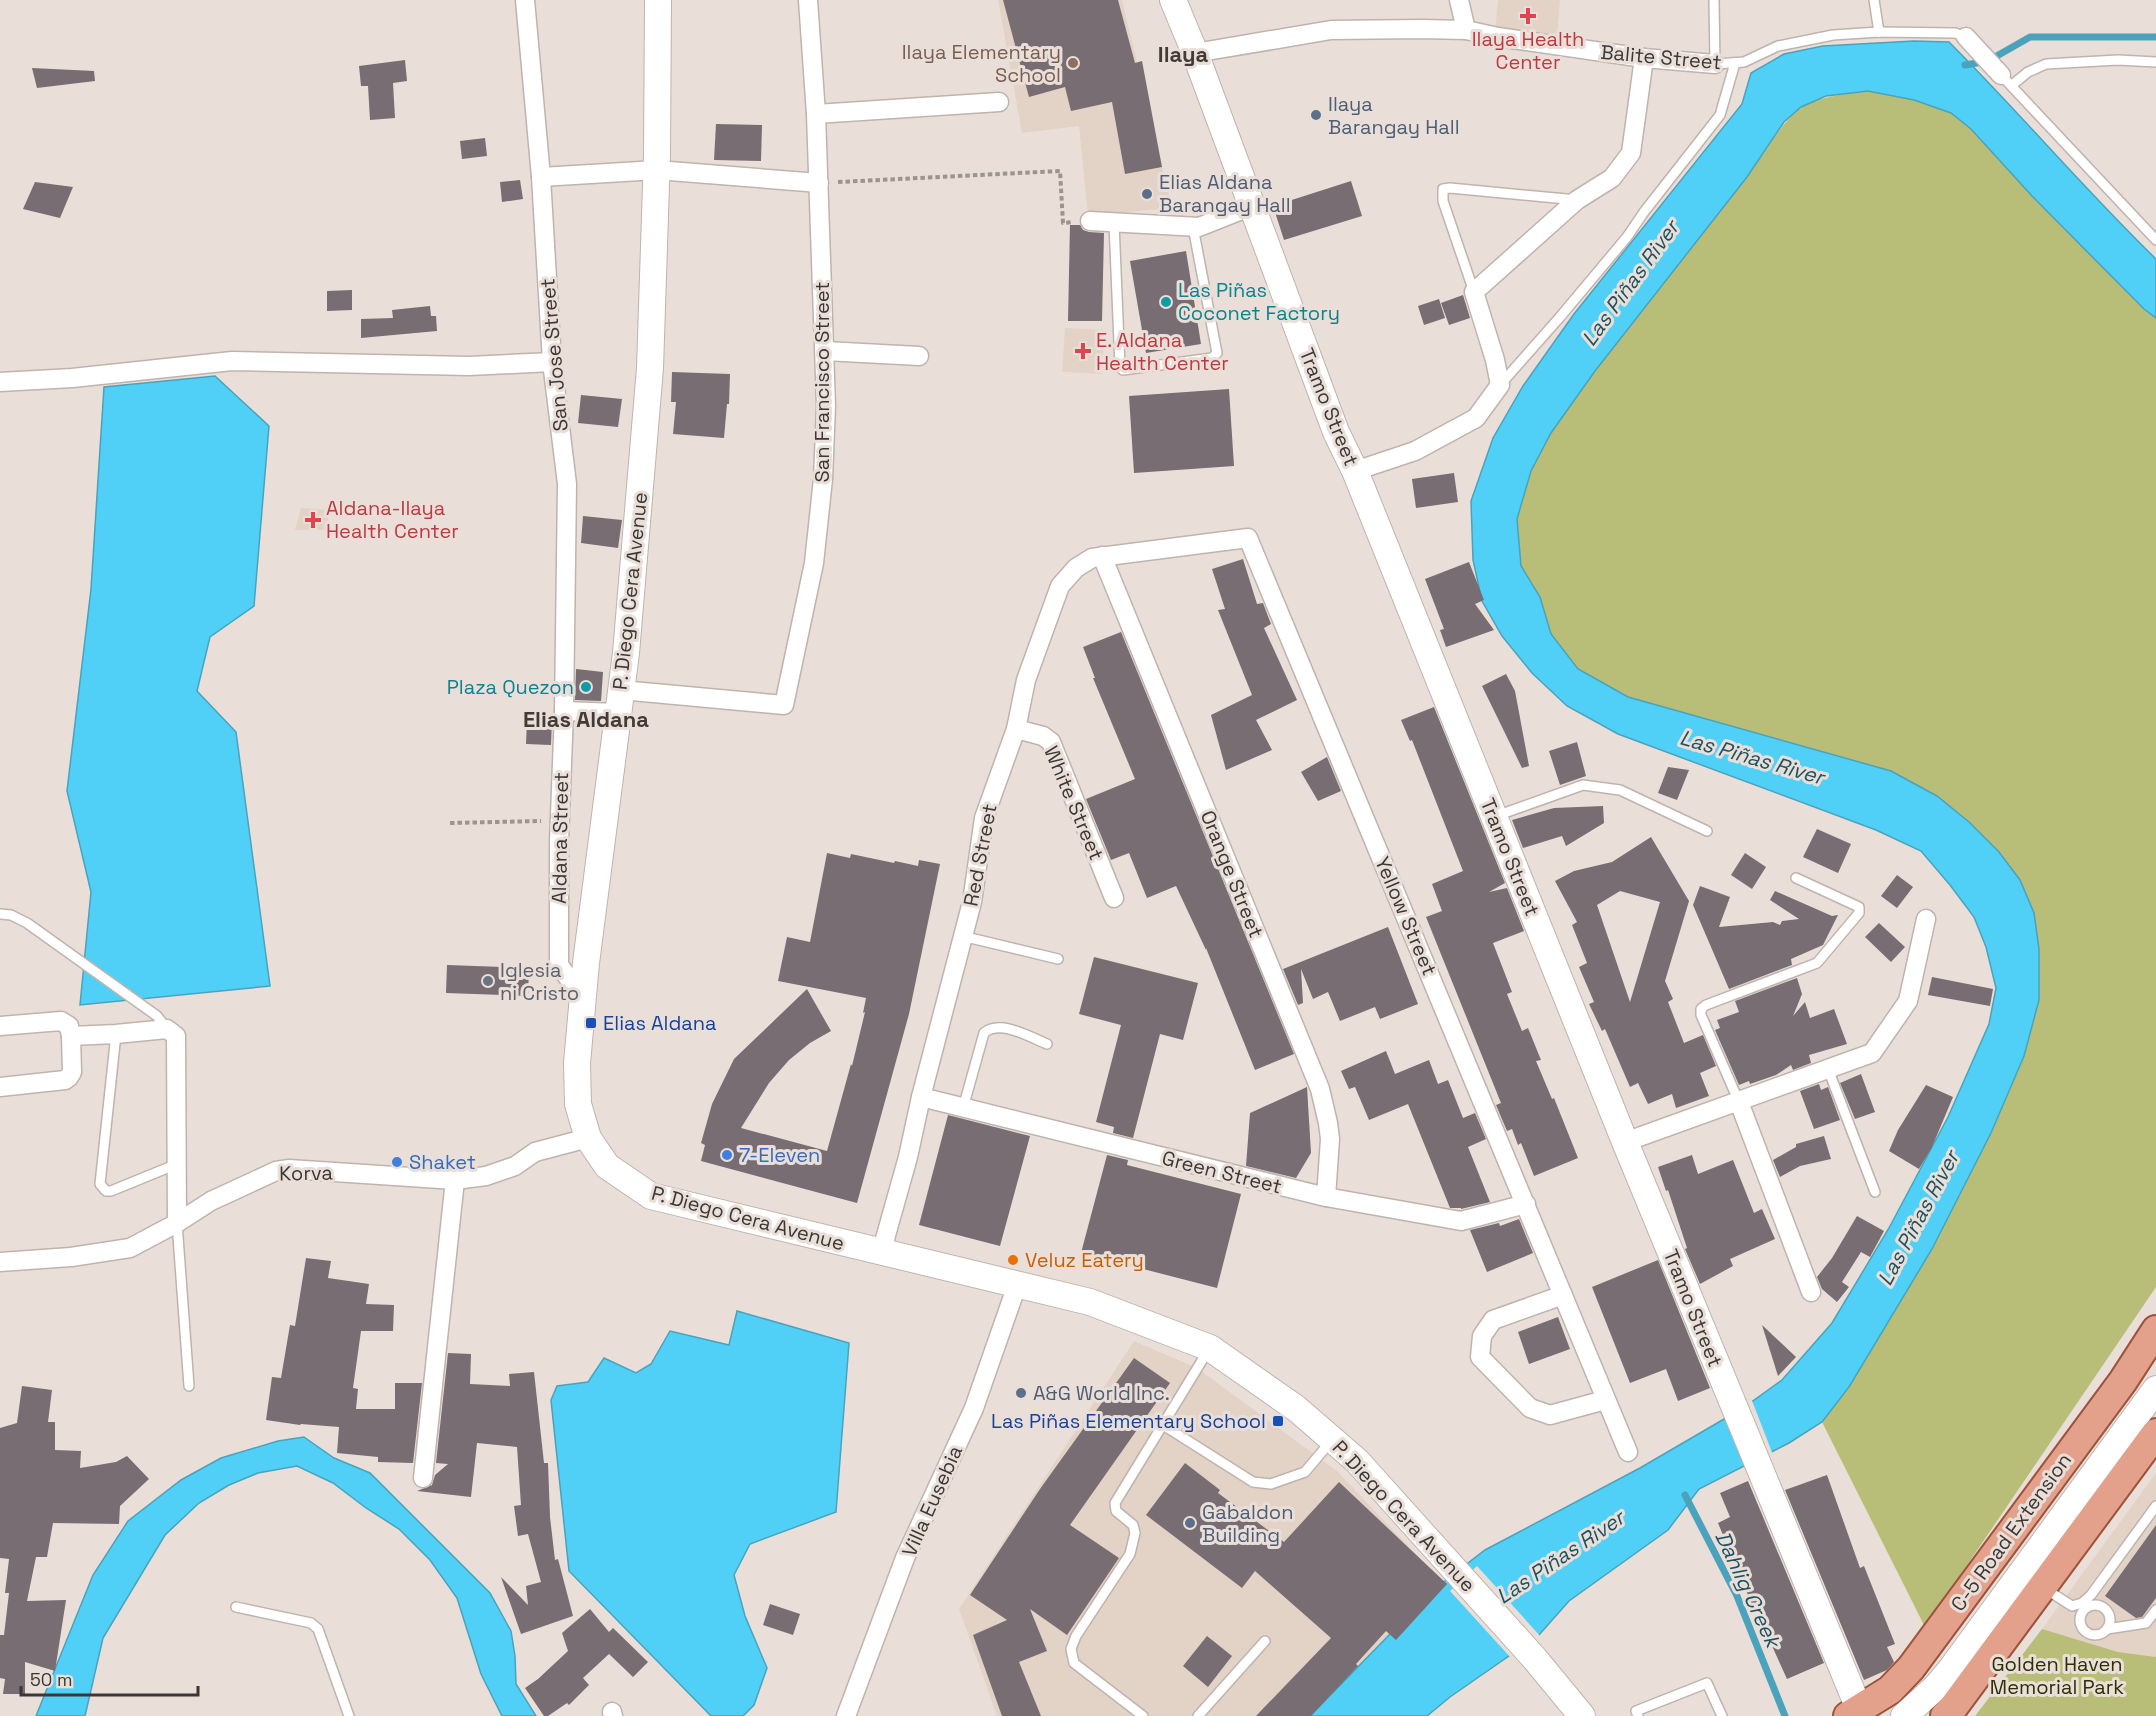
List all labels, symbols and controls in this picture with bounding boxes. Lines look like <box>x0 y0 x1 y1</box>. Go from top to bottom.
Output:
marker: Ilaya Health Center <box>1519 7 1537 25</box>
place label: Ilaya Health Center <box>1472 26 1584 75</box>
place label: Ilaya Elementary School <box>902 39 1061 88</box>
street label: Balite Street <box>1599 39 1723 75</box>
district label: Ilaya <box>1158 40 1208 68</box>
marker: Ilaya Elementary School <box>1066 56 1080 70</box>
place label: Ilaya Barangay Hall <box>1328 91 1460 140</box>
marker: Ilaya Barangay Hall <box>1309 108 1323 122</box>
place label: Elias Aldana Barangay Hall <box>1159 169 1291 218</box>
marker: Elias Aldana Barangay Hall <box>1140 187 1154 201</box>
water label: Las Piñas River <box>1575 213 1686 351</box>
street label: San Jose Street <box>534 277 574 433</box>
place label: Las Piñas Coconet Factory <box>1178 277 1340 326</box>
street label: San Francisco Street <box>809 282 835 482</box>
marker: Las Piñas Coconet Factory <box>1159 295 1173 309</box>
place label: E. Aldana Health Center <box>1096 327 1229 376</box>
marker: E. Aldana Health Center <box>1074 342 1092 360</box>
street label: Tramo Street <box>1294 344 1364 470</box>
street label: P. Diego Cera Avenue <box>607 491 653 691</box>
place label: Aldana-Ilaya Health Center <box>326 495 459 544</box>
marker: Aldana-Ilaya Health Center <box>304 511 322 529</box>
place label: Plaza Quezon <box>447 674 574 700</box>
marker: Plaza Quezon <box>579 680 593 694</box>
district label: Elias Aldana <box>523 705 649 733</box>
water label: Las Piñas River <box>1677 724 1829 791</box>
street label: White Street <box>1038 742 1110 864</box>
street label: Aldana Street <box>546 772 574 904</box>
street label: Tramo Street <box>1475 794 1545 920</box>
street label: Red Street <box>957 802 1003 908</box>
street label: Orange Street <box>1195 806 1269 942</box>
street label: Yellow Street <box>1369 853 1443 979</box>
place label: Iglesia ni Cristo <box>500 957 579 1006</box>
marker: Iglesia ni Cristo <box>481 974 495 988</box>
place label: Elias Aldana <box>603 1010 717 1036</box>
marker: Elias Aldana <box>584 1016 598 1030</box>
place label: 7-Eleven <box>739 1142 820 1168</box>
water label: Las Piñas River <box>1871 1144 1966 1290</box>
street label: Green Street <box>1159 1145 1285 1199</box>
marker: 7-Eleven <box>720 1148 734 1162</box>
place label: Shaket <box>409 1149 476 1175</box>
marker: Shaket <box>390 1155 404 1169</box>
street label: Korva <box>279 1160 333 1186</box>
street label: P. Diego Cera Avenue <box>649 1180 847 1256</box>
street label: Tramo Street <box>1658 1245 1728 1371</box>
place label: Veluz Eatery <box>1025 1247 1144 1273</box>
marker: Veluz Eatery <box>1006 1253 1020 1267</box>
place label: A&G World Inc. <box>1033 1380 1170 1406</box>
marker: A&G World Inc. <box>1014 1386 1028 1400</box>
place label: Las Piñas Elementary School <box>991 1408 1266 1434</box>
marker: Las Piñas Elementary School <box>1271 1414 1285 1428</box>
street label: P. Diego Cera Avenue <box>1327 1435 1481 1597</box>
street label: Villa Eusebia <box>896 1441 968 1561</box>
street label: C-5 Road Extension <box>1945 1448 2077 1616</box>
place label: Gabaldon Building <box>1202 1499 1293 1548</box>
water label: Las Piñas River <box>1491 1503 1631 1610</box>
marker: Gabaldon Building <box>1183 1516 1197 1530</box>
water label: Dahlig Creek <box>1709 1527 1788 1654</box>
park label: Golden Haven Memorial Park <box>1990 1651 2124 1700</box>
scale bar <box>21 1659 198 1697</box>
text: 50 m <box>30 1668 72 1691</box>

